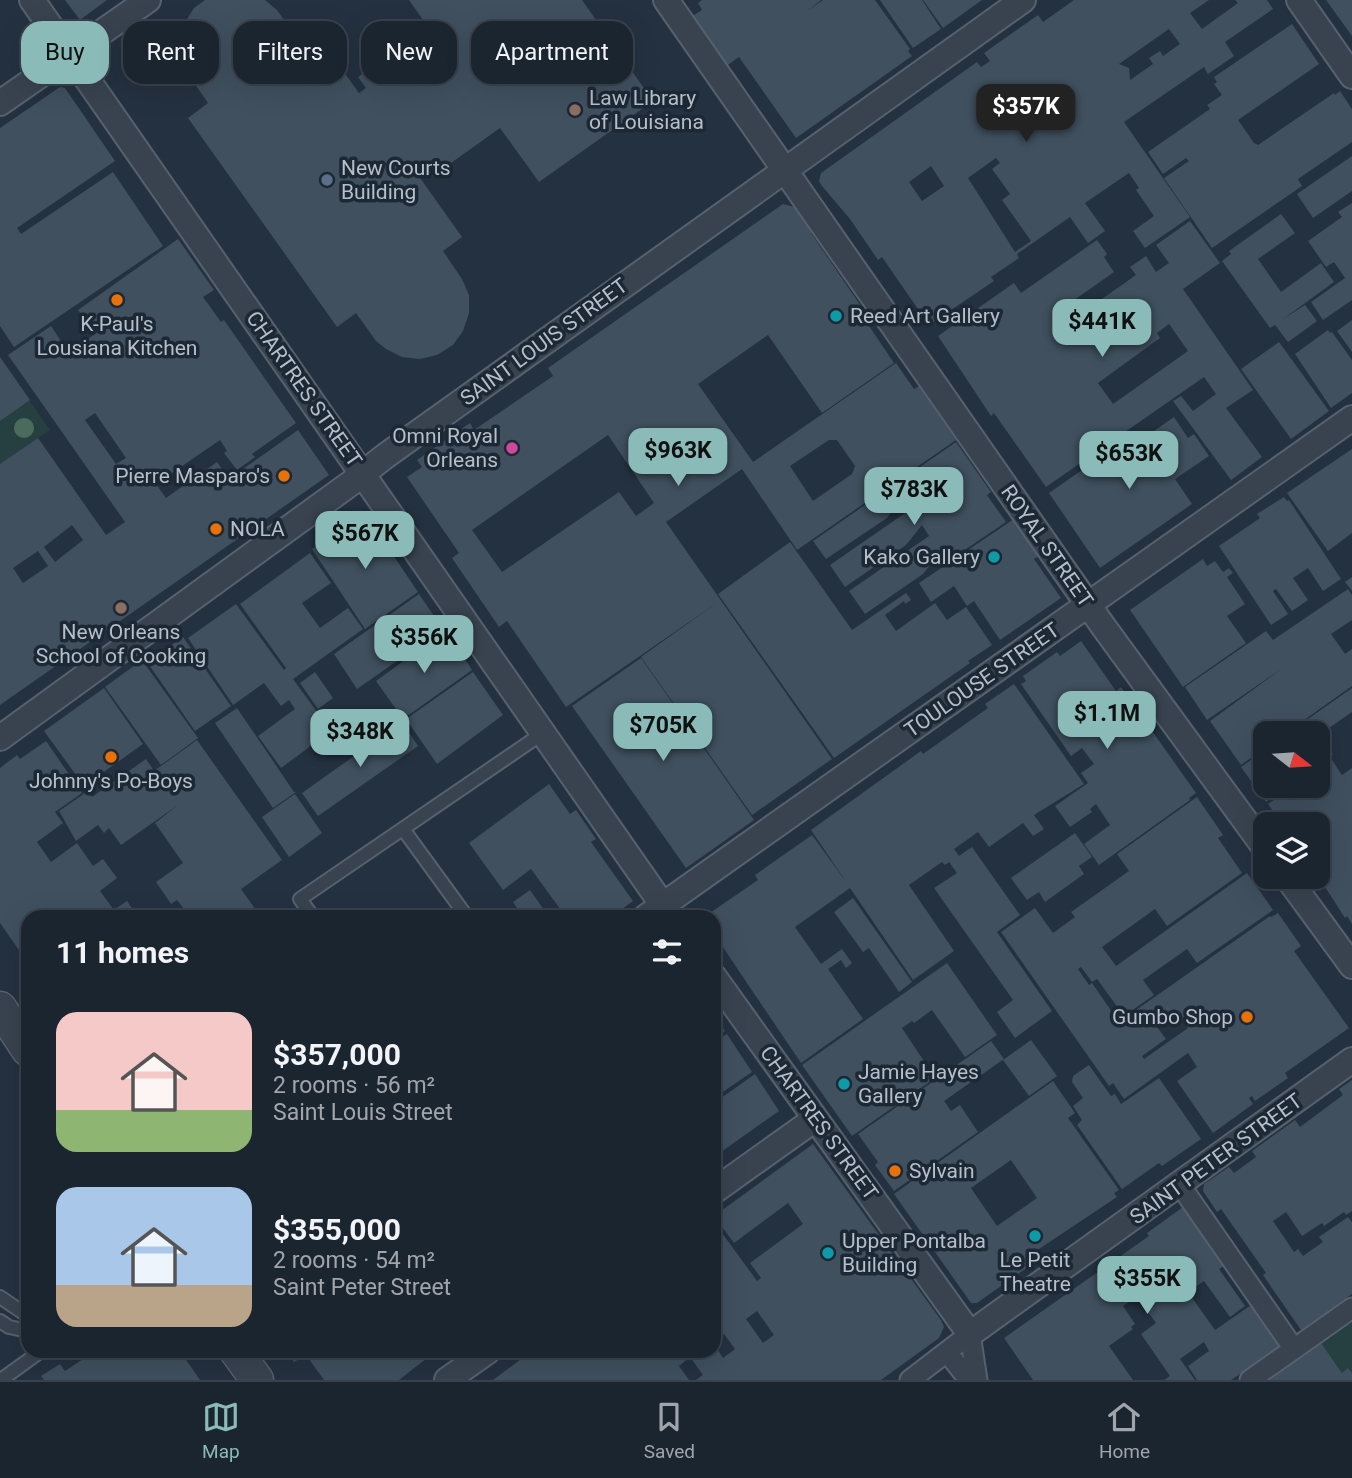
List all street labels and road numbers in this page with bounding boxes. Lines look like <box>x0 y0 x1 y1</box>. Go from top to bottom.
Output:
street label: SAINT LOUIS STREET <box>456 273 633 411</box>
street label: CHARTRES STREET <box>241 307 367 472</box>
street label: ROYAL STREET <box>996 480 1098 612</box>
street label: TOULOUSE STREET <box>900 617 1064 742</box>
street label: CHARTRES STREET <box>755 1041 883 1205</box>
street label: SAINT PETER STREET <box>1125 1088 1307 1229</box>

